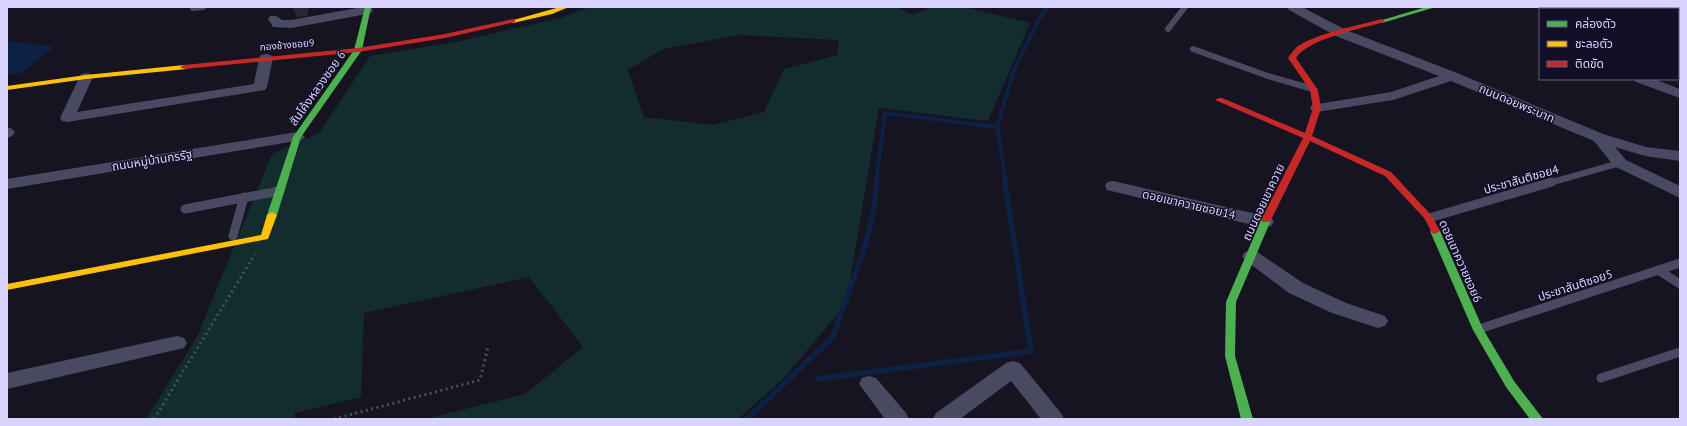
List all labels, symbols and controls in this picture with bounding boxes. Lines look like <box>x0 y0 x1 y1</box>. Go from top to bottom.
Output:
legend <box>1539 8 1679 80</box>
text: คล่องตัว <box>1575 16 1616 31</box>
street label: กองช้างซอย9 <box>259 36 315 54</box>
text: ชะลอตัว <box>1575 36 1613 51</box>
street label: สันโค้งหลวงซอย 6 <box>286 48 348 128</box>
text: ติดขัด <box>1575 56 1604 71</box>
street label: ถนนดอยพระบาท <box>1477 80 1557 126</box>
street label: ถนนหมู่บ้านกรรัฐ <box>111 146 194 174</box>
street label: ถนนดอยเขาควาย <box>1239 161 1287 243</box>
street label: ประชาสันติซอย4 <box>1482 161 1561 197</box>
street label: ดอยเขาควายซอย14 <box>1141 186 1238 222</box>
street label: ดอยเขาควายซอย6 <box>1436 217 1486 305</box>
street label: ประชาสันติซอย5 <box>1536 266 1614 304</box>

